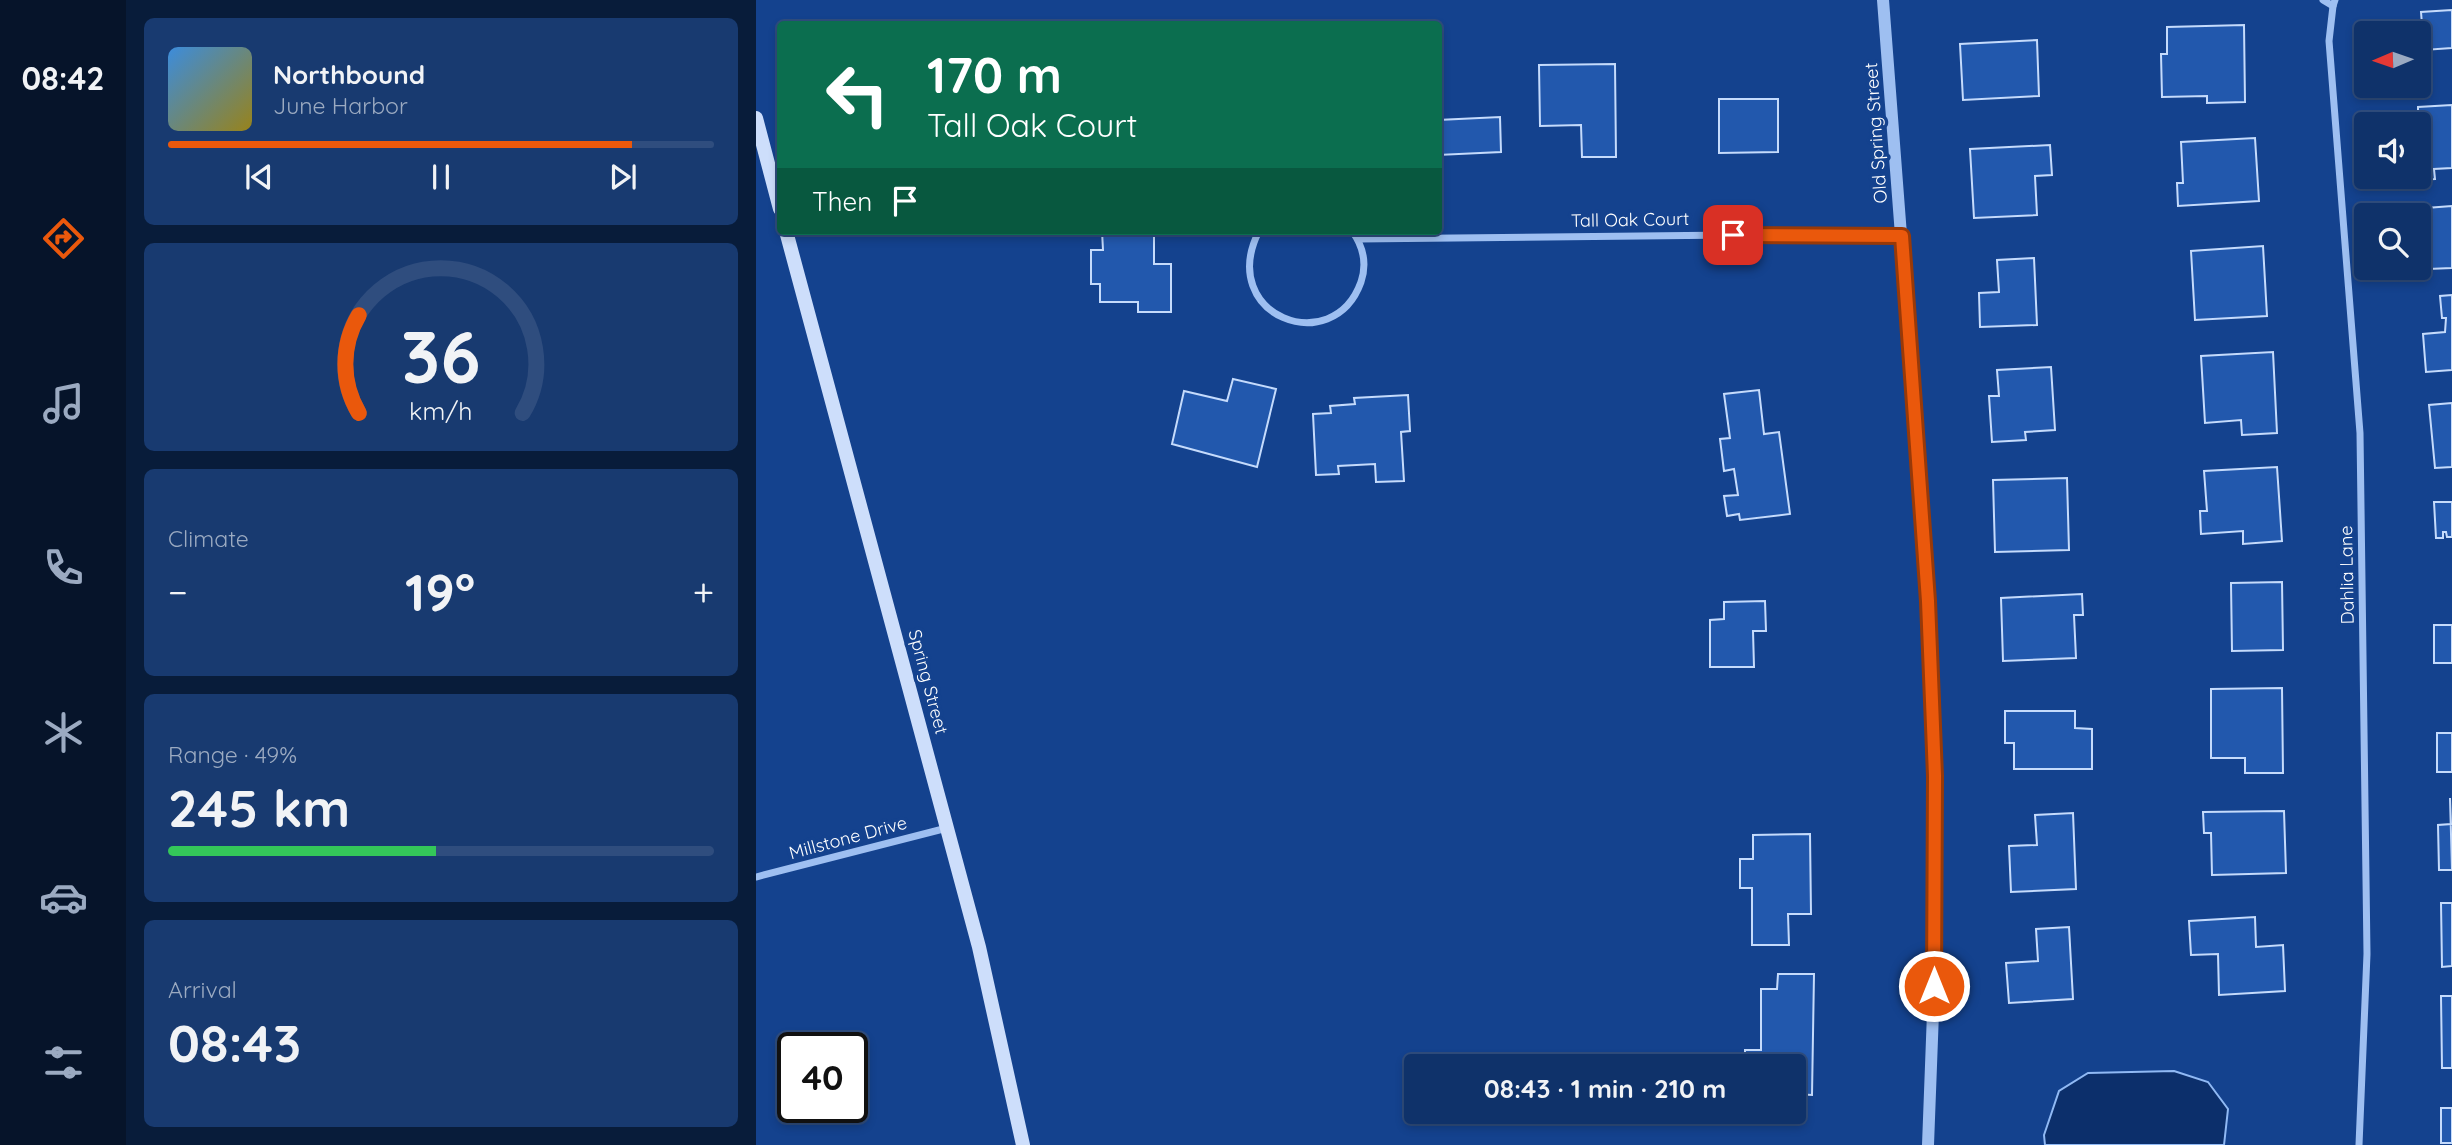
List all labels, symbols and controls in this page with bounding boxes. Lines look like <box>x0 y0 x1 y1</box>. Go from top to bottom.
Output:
north arrow <box>2354 21 2431 98</box>
map controls <box>2354 21 2431 280</box>
text: 170 m <box>927 44 1062 105</box>
icon: left <box>812 49 903 140</box>
text: 08:42 <box>22 58 104 98</box>
text: Northbound <box>273 58 425 91</box>
street label: Old Spring Street <box>1859 62 1892 204</box>
text: June Harbor <box>273 91 408 120</box>
text: Tall Oak Court <box>927 105 1137 145</box>
button: sound <box>2354 112 2431 189</box>
icon: previous <box>240 158 278 196</box>
icon: pause <box>422 158 460 196</box>
icon: next <box>604 158 642 196</box>
icon: arrive <box>886 182 924 220</box>
text: Then <box>812 185 872 218</box>
button: search <box>2354 203 2431 280</box>
pin <box>1703 205 1763 265</box>
street label: Tall Oak Court <box>1571 207 1689 232</box>
icon: directions <box>39 214 88 263</box>
icon: arrive <box>1714 216 1752 254</box>
text: 36 <box>401 311 481 402</box>
icon: music <box>39 379 88 428</box>
text: km/h <box>409 395 473 426</box>
text: Climate <box>168 524 249 553</box>
street label: Dahlia Lane <box>2334 525 2359 625</box>
icon: phone <box>39 543 88 592</box>
text: 19° <box>405 559 475 624</box>
text: − <box>168 568 188 616</box>
text: + <box>693 568 714 616</box>
street label: Spring Street <box>903 627 954 737</box>
icon: climate <box>39 708 88 757</box>
text: Range · 49% <box>168 740 297 769</box>
text: 245 km <box>168 775 350 840</box>
street label: Millstone Drive <box>786 811 909 864</box>
icon: car <box>39 873 88 922</box>
position arrow <box>1897 949 1971 1023</box>
text: Arrival <box>168 975 237 1004</box>
text: 08:43 <box>168 1010 301 1075</box>
speed limit sign: 40 <box>777 1032 868 1123</box>
icon: filters <box>39 1038 88 1087</box>
text: 08:43 · 1 min · 210 m <box>1484 1072 1726 1105</box>

